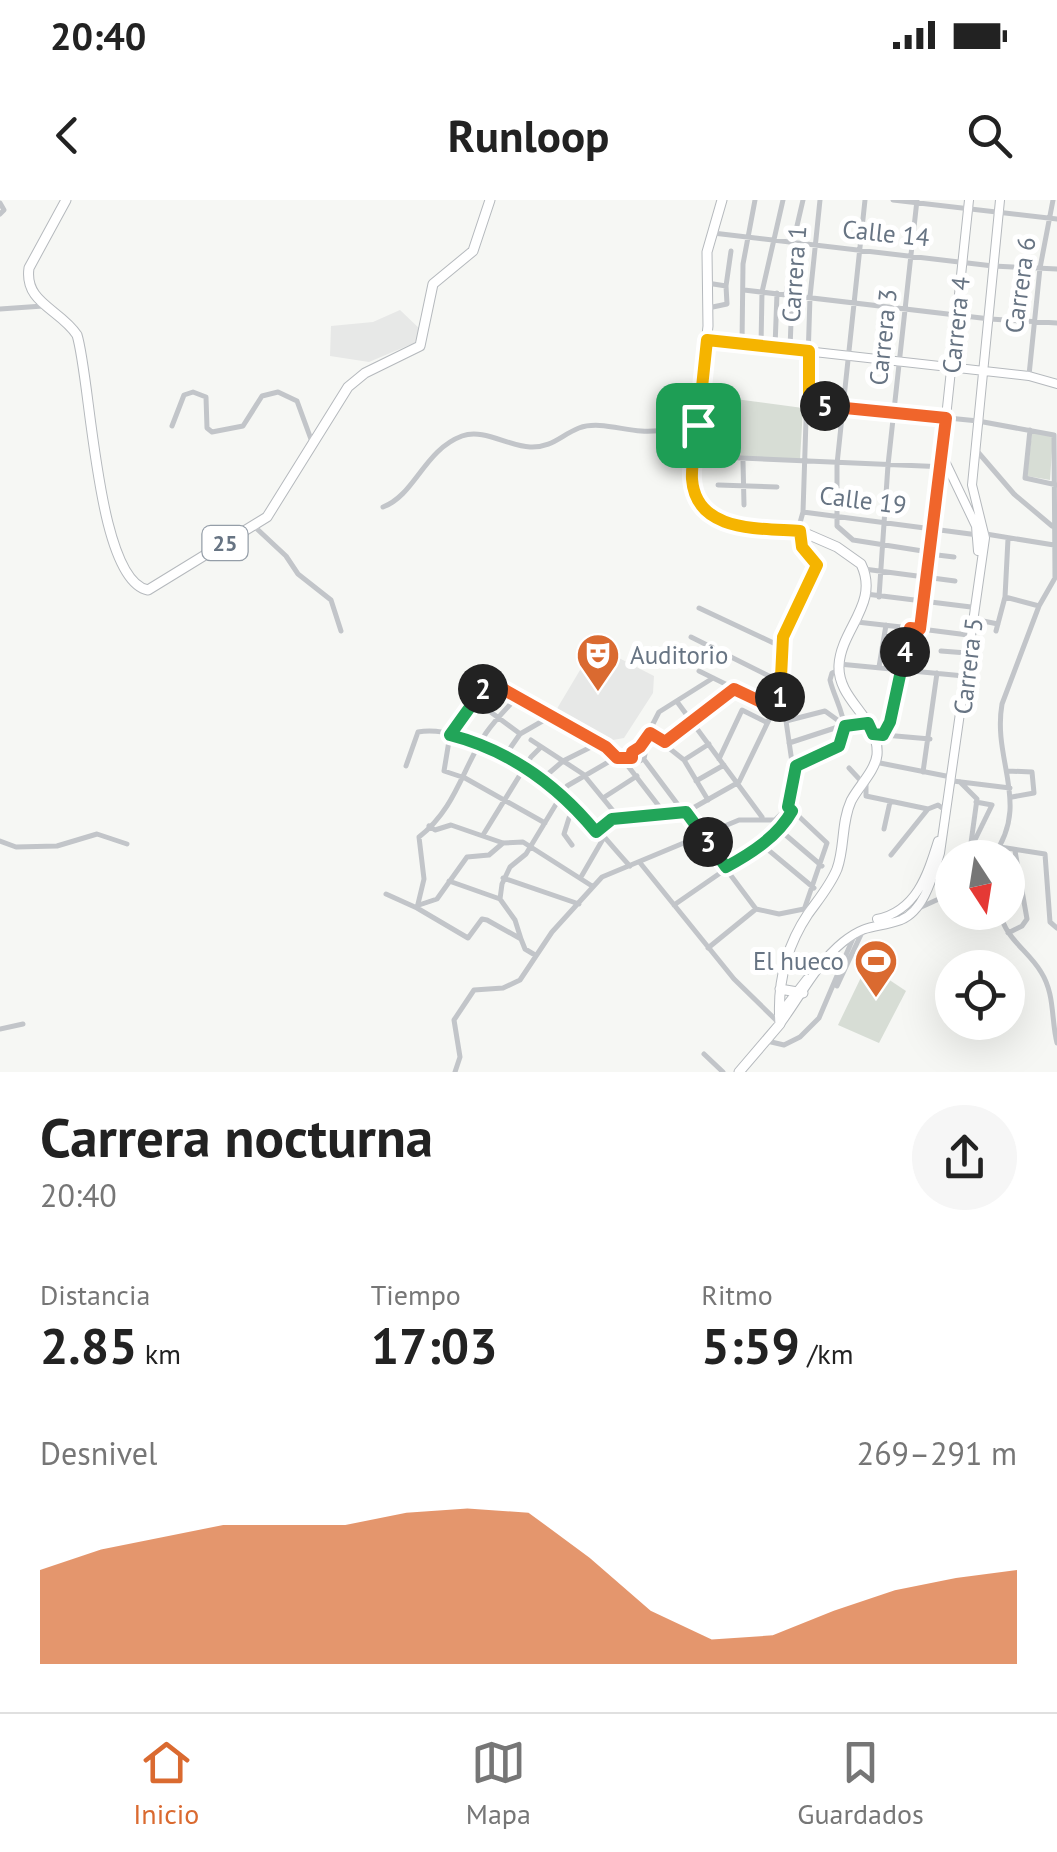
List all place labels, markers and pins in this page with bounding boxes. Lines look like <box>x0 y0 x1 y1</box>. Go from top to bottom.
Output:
pin: 5 <box>800 381 850 431</box>
pin <box>656 383 741 468</box>
pin: 4 <box>880 627 930 677</box>
theatre icon: Auditorio <box>575 632 621 693</box>
place label: Auditorio <box>630 639 728 671</box>
pin: 2 <box>458 664 508 714</box>
pin: 1 <box>755 672 805 722</box>
pin: 3 <box>683 817 733 867</box>
sports icon: El hueco <box>853 938 899 999</box>
place label: El hueco <box>753 945 844 977</box>

